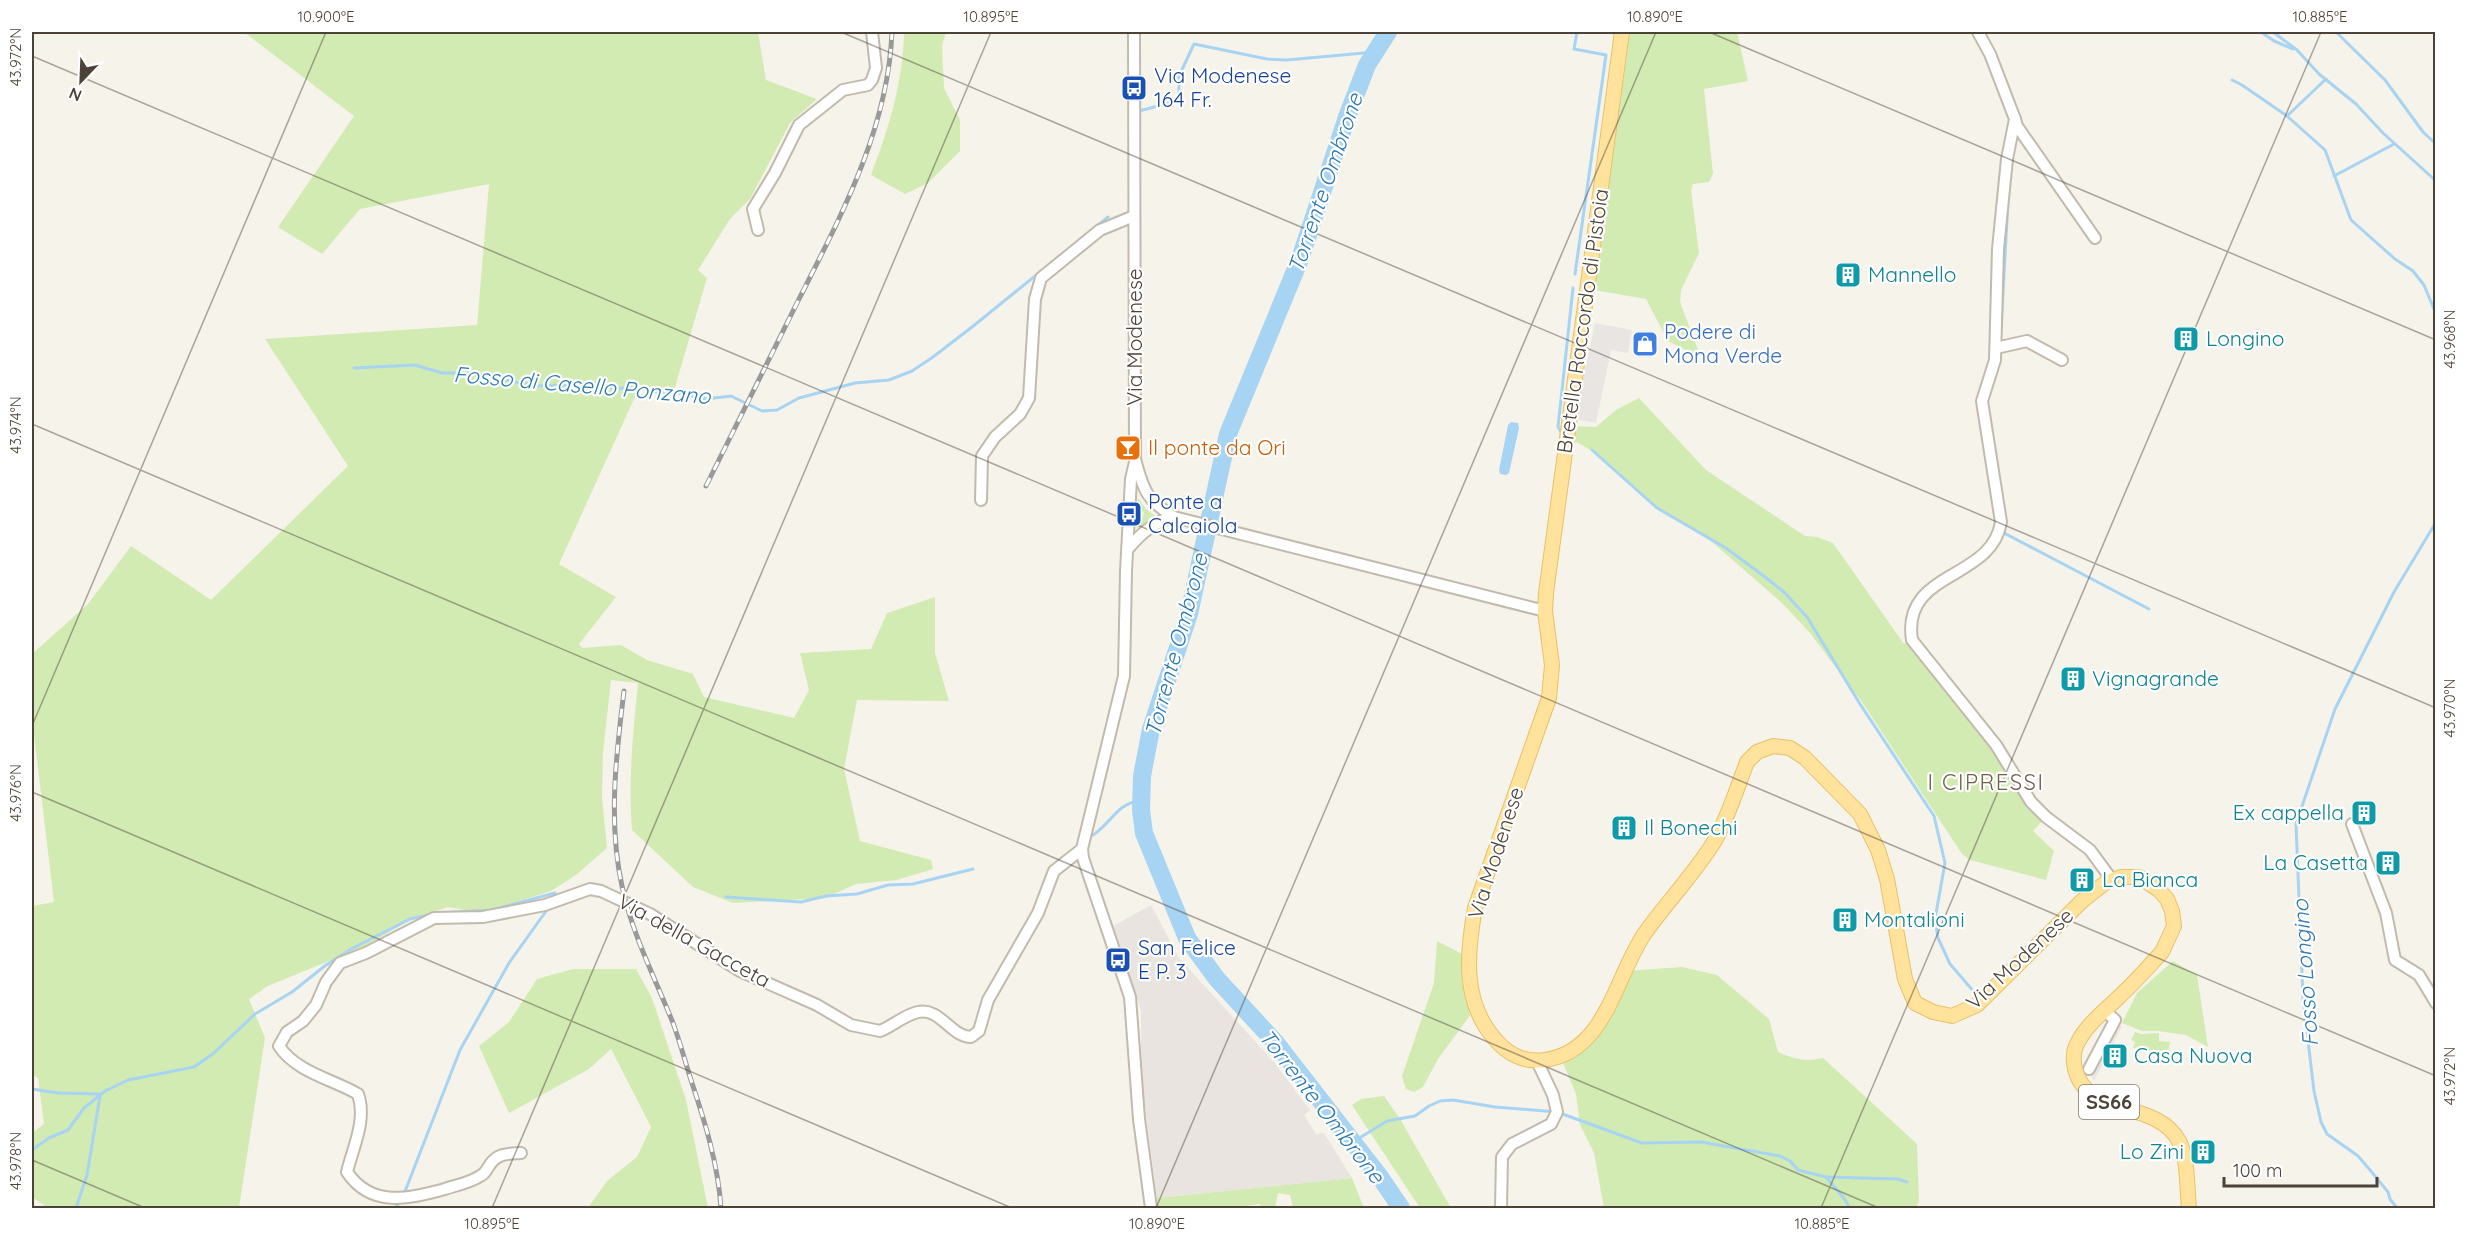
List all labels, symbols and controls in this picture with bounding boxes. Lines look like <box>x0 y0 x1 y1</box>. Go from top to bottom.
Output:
text: 10.900°E <box>298 7 354 26</box>
text: 10.895°E <box>963 7 1019 26</box>
text: 10.890°E <box>1627 7 1683 26</box>
text: 10.885°E <box>2292 7 2348 26</box>
text: 43.972°N <box>6 28 25 86</box>
north arrow <box>51 51 111 111</box>
place label: Via Modenese 164 Fr. <box>1154 62 1291 112</box>
bus stop icon: Via Modenese 164 Fr. <box>1119 73 1149 103</box>
text: N <box>66 83 84 106</box>
water label: Torrente Ombrone <box>1281 88 1369 276</box>
street label: Bretella Raccordo di Pistoia <box>1551 187 1613 455</box>
building icon: Mannello <box>1833 260 1863 290</box>
place label: Mannello <box>1868 261 1956 287</box>
street label: Via Modenese <box>1121 268 1147 406</box>
text: 43.968°N <box>2440 310 2459 368</box>
place label: Podere di Mona Verde <box>1664 318 1782 368</box>
building icon: Longino <box>2171 324 2201 354</box>
place label: Longino <box>2206 325 2284 351</box>
shop icon: Podere di Mona Verde <box>1630 329 1660 359</box>
water label: Fosso di Casello Ponzano <box>452 360 713 410</box>
text: 43.974°N <box>6 396 25 454</box>
bar icon: Il ponte da Ori <box>1113 433 1143 463</box>
place label: Il ponte da Ori <box>1148 434 1286 460</box>
place label: Ponte a Calcaiola <box>1148 488 1237 538</box>
bus stop icon: Ponte a Calcaiola <box>1114 499 1144 529</box>
water label: Torrente Ombrone <box>1138 549 1214 739</box>
building icon: Vignagrande <box>2058 664 2088 694</box>
place label: Vignagrande <box>2092 665 2219 691</box>
text: 43.970°N <box>2440 679 2459 737</box>
text: 43.976°N <box>6 764 25 822</box>
district label: I CIPRESSI <box>1928 768 2044 796</box>
street label: Via Modenese <box>1461 783 1529 922</box>
building icon: Ex cappella <box>2349 798 2379 828</box>
place label: Ex cappella <box>2233 799 2344 825</box>
building icon: Il Bonechi <box>1609 813 1639 843</box>
place label: Il Bonechi <box>1644 814 1737 840</box>
building icon: La Casetta <box>2373 848 2403 878</box>
place label: La Casetta <box>2263 849 2368 875</box>
building icon: La Bianca <box>2067 865 2097 895</box>
place label: La Bianca <box>2102 866 2198 892</box>
street label: Via della Gacceta <box>614 887 775 993</box>
water label: Fosso Longino <box>2286 897 2324 1048</box>
street label: Via Modenese <box>1960 902 2078 1015</box>
building icon: Montalioni <box>1830 905 1860 935</box>
place label: Montalioni <box>1864 906 1965 932</box>
place label: San Felice E P. 3 <box>1138 934 1236 984</box>
bus stop icon: San Felice E P. 3 <box>1103 945 1133 975</box>
water label: Torrente Ombrone <box>1253 1023 1392 1190</box>
building icon: Casa Nuova <box>2100 1041 2130 1071</box>
place label: Casa Nuova <box>2134 1042 2253 1068</box>
text: 43.972°N <box>2440 1047 2459 1105</box>
road number: SS66 <box>2079 1085 2139 1119</box>
text: 43.978°N <box>6 1132 25 1190</box>
building icon: Lo Zini <box>2188 1137 2218 1167</box>
place label: Lo Zini <box>2120 1138 2184 1164</box>
scale bar <box>2224 1150 2377 1188</box>
text: 100 m <box>2233 1159 2282 1182</box>
text: 10.895°E <box>464 1214 520 1233</box>
text: 10.890°E <box>1129 1214 1185 1233</box>
text: 10.885°E <box>1794 1214 1850 1233</box>

